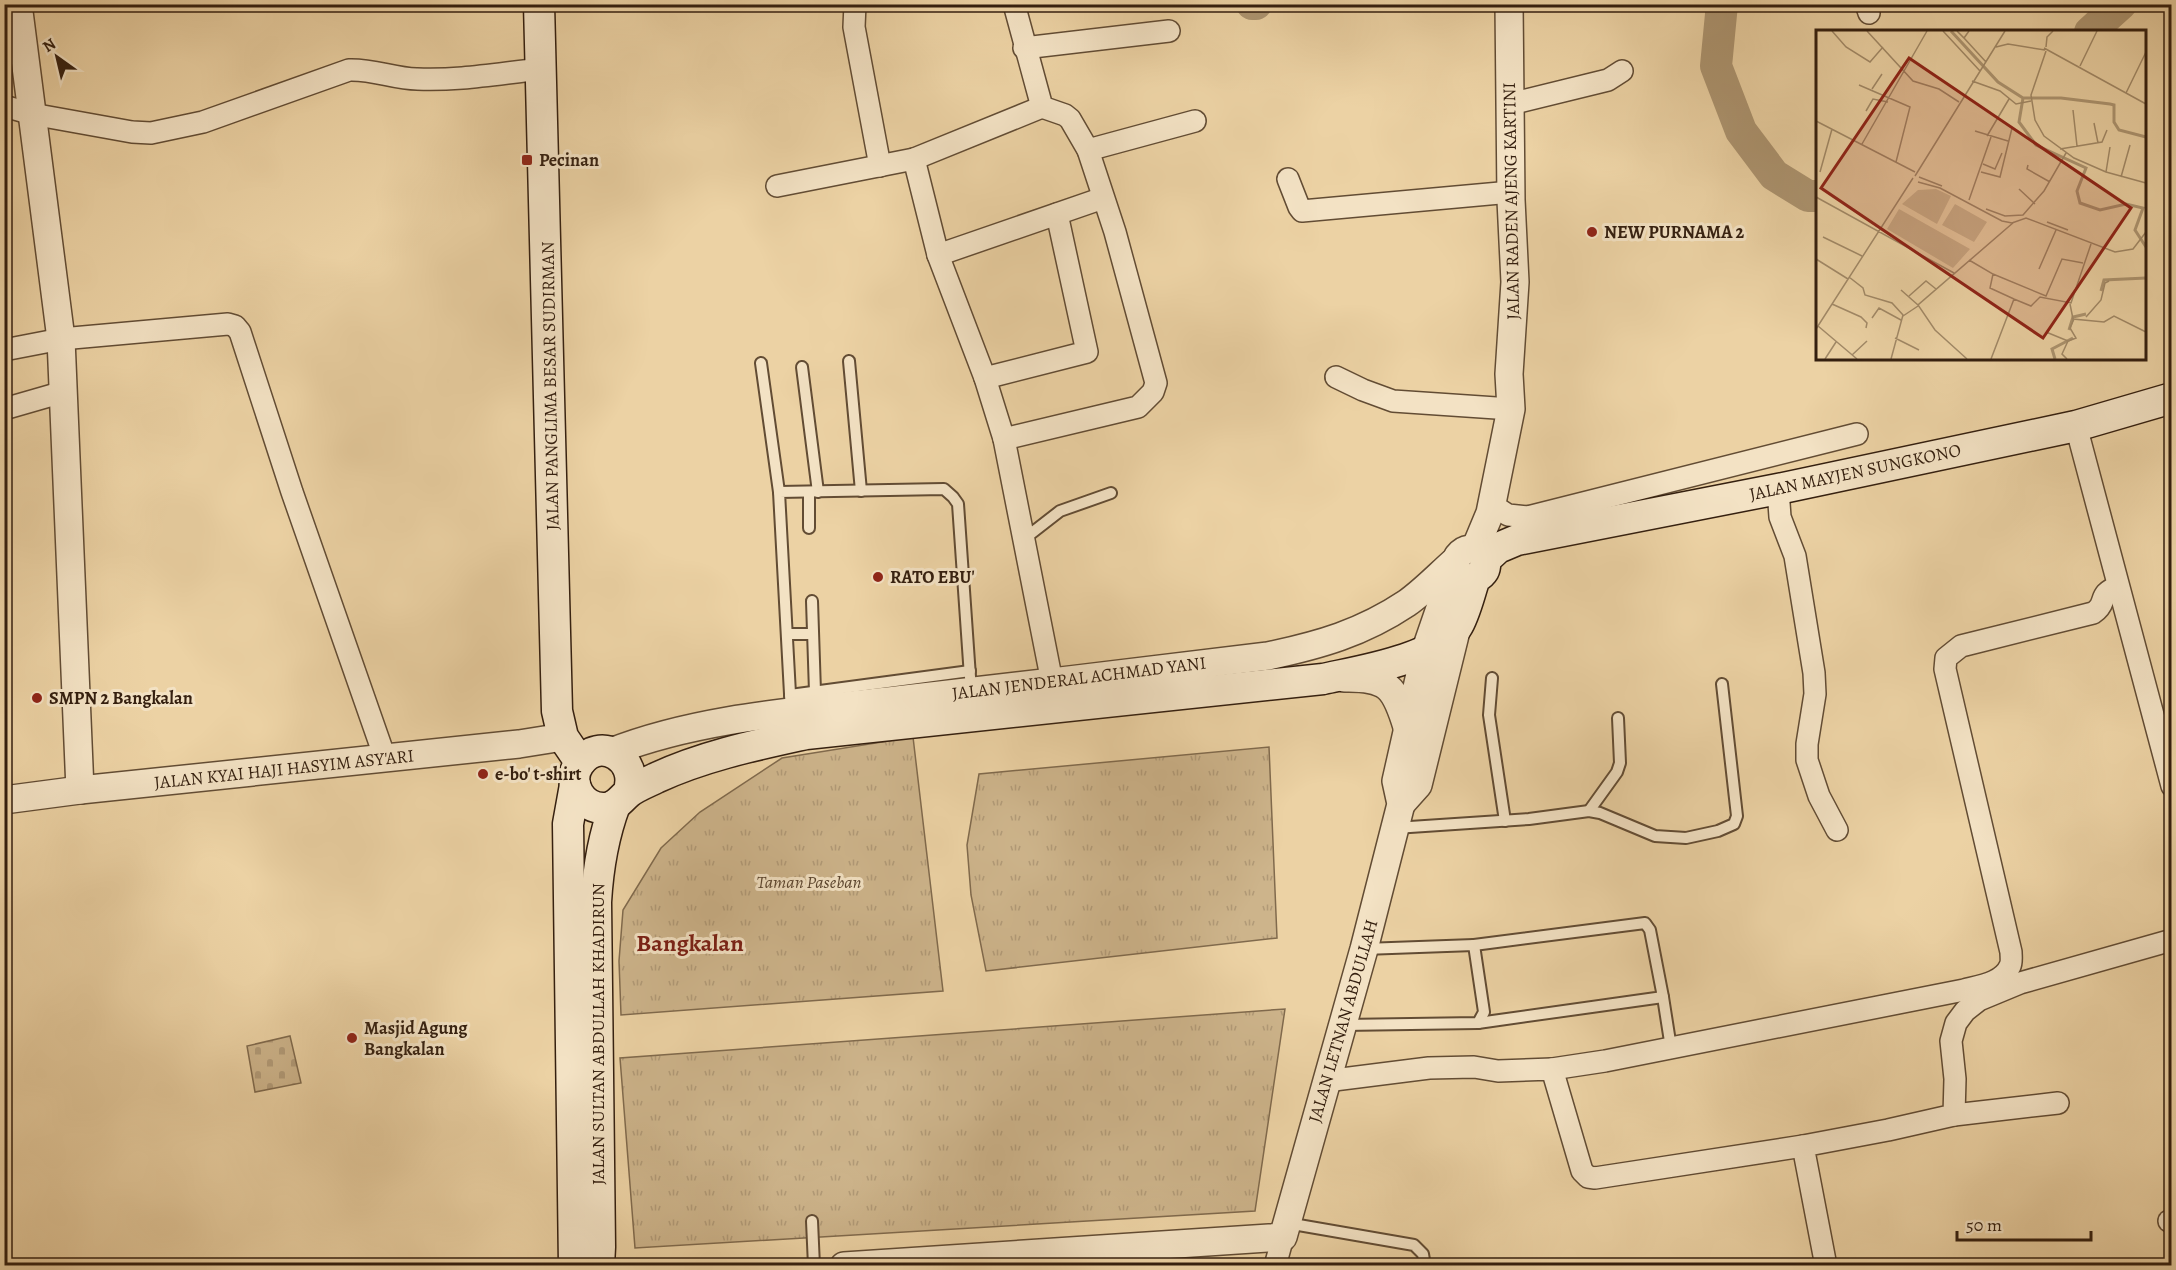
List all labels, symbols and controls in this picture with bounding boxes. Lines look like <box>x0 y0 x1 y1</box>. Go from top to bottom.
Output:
north arrow <box>27 27 87 87</box>
inset map <box>1816 30 2146 360</box>
text: N <box>38 33 60 58</box>
street label: JALAN RADEN AJENG KARTINI <box>1497 82 1525 320</box>
place label: Pecinan <box>539 148 599 172</box>
marker: Pecinan <box>520 153 534 167</box>
place label: NEW PURNAMA 2 <box>1604 220 1745 244</box>
marker: NEW PURNAMA 2 <box>1585 225 1599 239</box>
street label: JALAN PANGLIMA BESAR SUDIRMAN <box>535 241 565 531</box>
street label: JALAN MAYJEN SUNGKONO <box>1747 438 1963 506</box>
place label: RATO EBU' <box>890 565 975 589</box>
marker: RATO EBU' <box>871 570 885 584</box>
street label: JALAN JENDERAL ACHMAD YANI <box>951 651 1207 705</box>
place label: SMPN 2 Bangkalan <box>49 686 193 710</box>
marker: SMPN 2 Bangkalan <box>30 691 44 705</box>
street label: JALAN KYAI HAJI HASYIM ASY'ARI <box>153 743 415 795</box>
place label: e-bo' t-shirt <box>495 762 582 786</box>
marker: e-bo' t-shirt <box>476 767 490 781</box>
park label: Taman Paseban <box>756 870 862 894</box>
street label: JALAN SULTAN ABDULLAH KHADIRUN <box>586 883 610 1185</box>
street label: JALAN LETNAN ABDULLAH <box>1302 917 1384 1125</box>
district label: Bangkalan <box>636 927 744 959</box>
place label: Masjid Agung Bangkalan <box>364 1016 468 1061</box>
marker: Masjid Agung Bangkalan <box>345 1031 359 1045</box>
scale bar <box>1957 1204 2090 1242</box>
text: 50 m <box>1966 1213 2002 1237</box>

